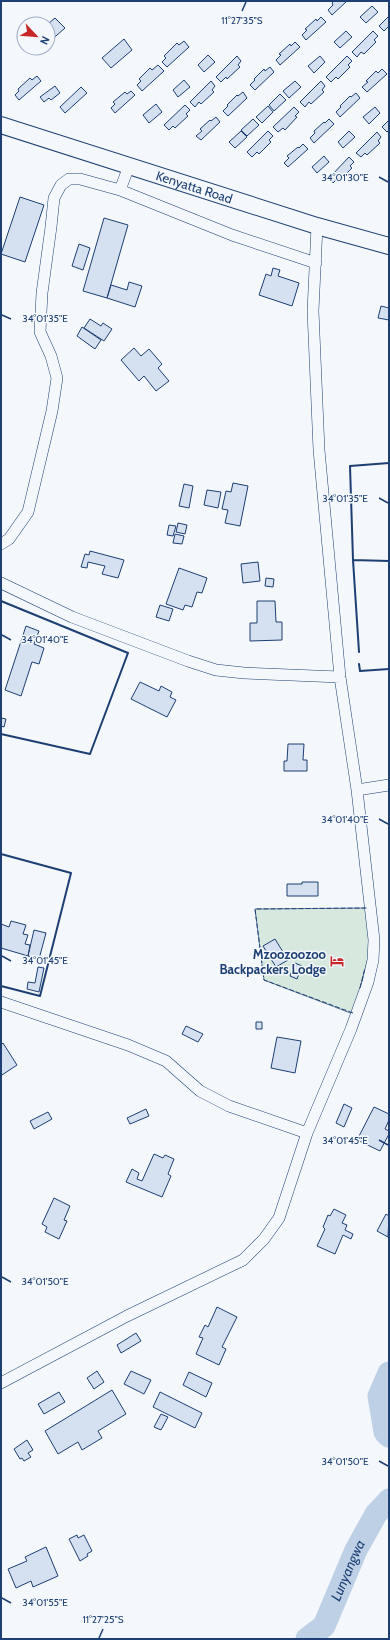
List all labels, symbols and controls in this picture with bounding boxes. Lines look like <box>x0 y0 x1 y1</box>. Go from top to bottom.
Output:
text: 11°27'35"S <box>221 14 263 27</box>
north arrow <box>16 16 56 56</box>
text: N <box>37 34 53 47</box>
street label: Kenyatta Road <box>154 167 235 207</box>
text: 34°01'30"E <box>321 171 369 184</box>
text: 34°01'35"E <box>22 312 68 325</box>
text: 34°01'35"E <box>322 492 368 505</box>
text: 34°01'40"E <box>21 633 69 646</box>
text: 34°01'40"E <box>321 813 369 826</box>
place label: Mzoozoozoo Backpackers Lodge <box>219 946 327 977</box>
hotel icon: Mzoozoozoo Backpackers Lodge <box>329 953 345 969</box>
text: 34°01'45"E <box>22 954 68 967</box>
text: 34°01'45"E <box>322 1134 368 1147</box>
text: 34°01'50"E <box>21 1275 69 1288</box>
text: 34°01'50"E <box>321 1455 369 1468</box>
water label: Lunyangwa <box>327 1536 369 1603</box>
text: 34°01'55"E <box>22 1596 68 1609</box>
text: 11°27'25"S <box>82 1613 124 1626</box>

